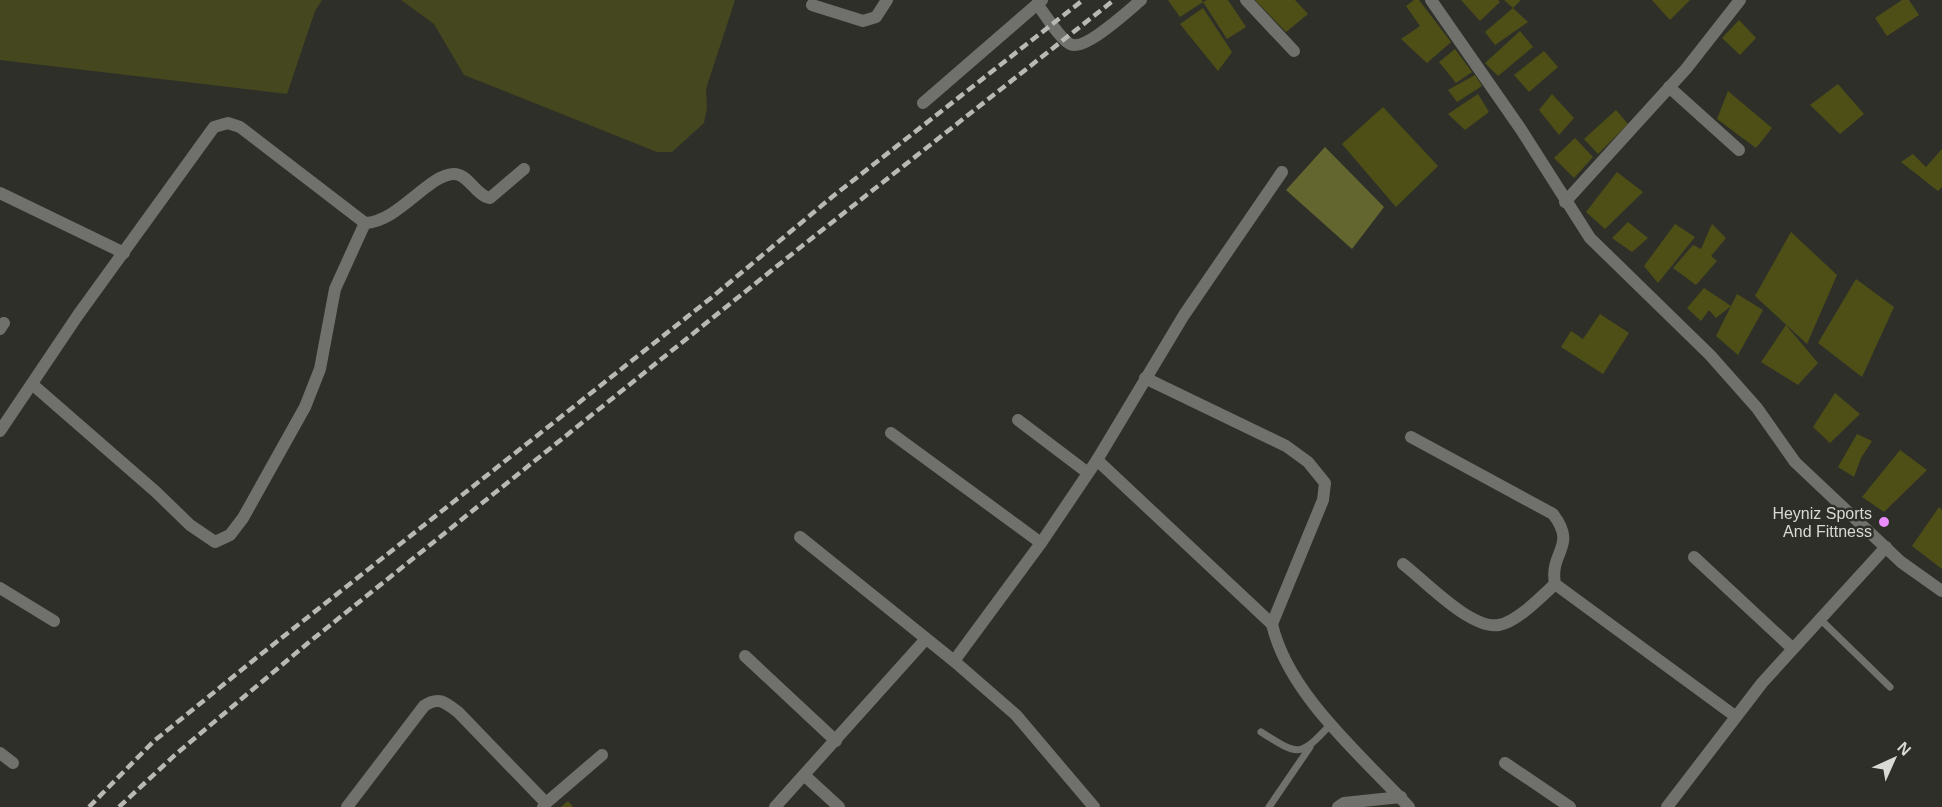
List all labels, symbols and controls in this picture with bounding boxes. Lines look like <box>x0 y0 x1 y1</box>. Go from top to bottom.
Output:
place label: Heyniz Sports And Fittness <box>1772 505 1872 540</box>
marker: Heyniz Sports And Fittness <box>1877 515 1891 529</box>
north arrow <box>1864 729 1924 789</box>
text: N <box>1894 739 1914 759</box>

